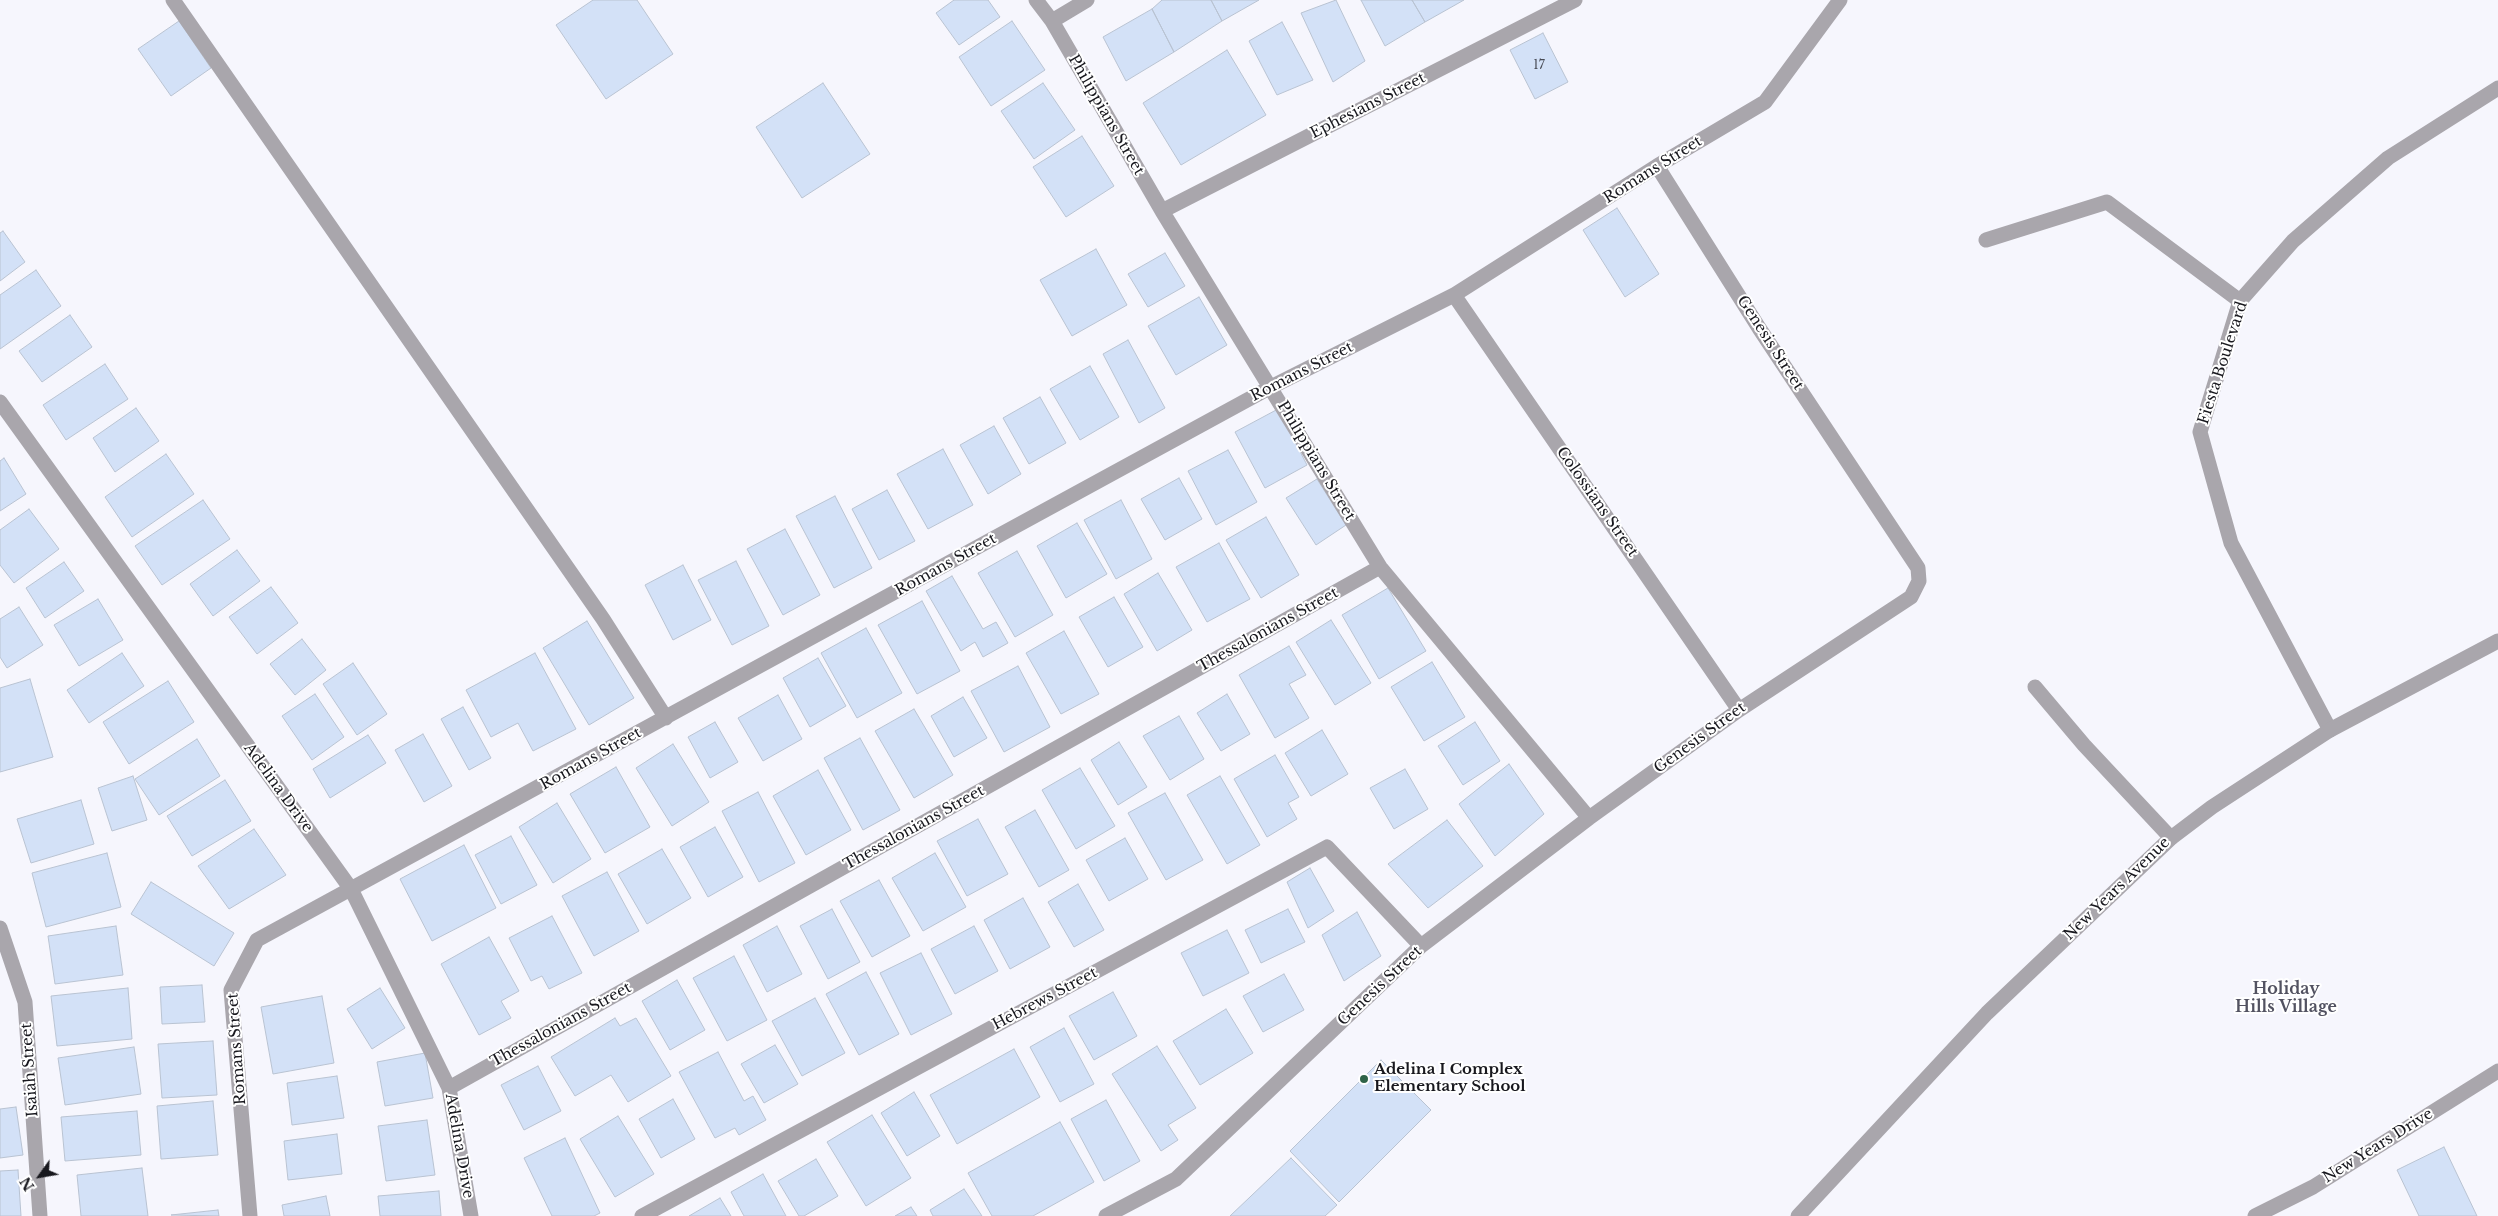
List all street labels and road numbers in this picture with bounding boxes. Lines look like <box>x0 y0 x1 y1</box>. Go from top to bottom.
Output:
street label: Philippians Street <box>1064 52 1148 178</box>
street label: Ephesians Street <box>1307 69 1429 143</box>
street label: Romans Street <box>1601 133 1705 207</box>
street label: Genesis Street <box>1733 293 1807 393</box>
street label: Fiesta Boulevard <box>2195 299 2251 427</box>
street label: Romans Street <box>1248 338 1356 406</box>
street label: Philippians Street <box>1273 398 1359 524</box>
street label: Colossians Street <box>1552 444 1642 560</box>
street label: Romans Street <box>892 530 1000 600</box>
street label: Thessalonians Street <box>1195 584 1341 676</box>
street label: Genesis Street <box>1651 699 1749 777</box>
street label: Romans Street <box>537 724 645 794</box>
street label: Adelina Drive <box>240 740 316 836</box>
street label: Thessalonians Street <box>841 782 987 874</box>
street label: New Years Avenue <box>2060 834 2174 944</box>
street label: Genesis Street <box>1334 942 1426 1030</box>
street label: Hebrews Street <box>989 964 1101 1034</box>
street label: Thessalonians Street <box>488 979 634 1071</box>
street label: Romans Street <box>224 992 250 1106</box>
street label: Isaiah Street <box>18 1022 42 1118</box>
street label: Adelina Drive <box>441 1092 477 1200</box>
street label: New Years Drive <box>2320 1105 2436 1187</box>

